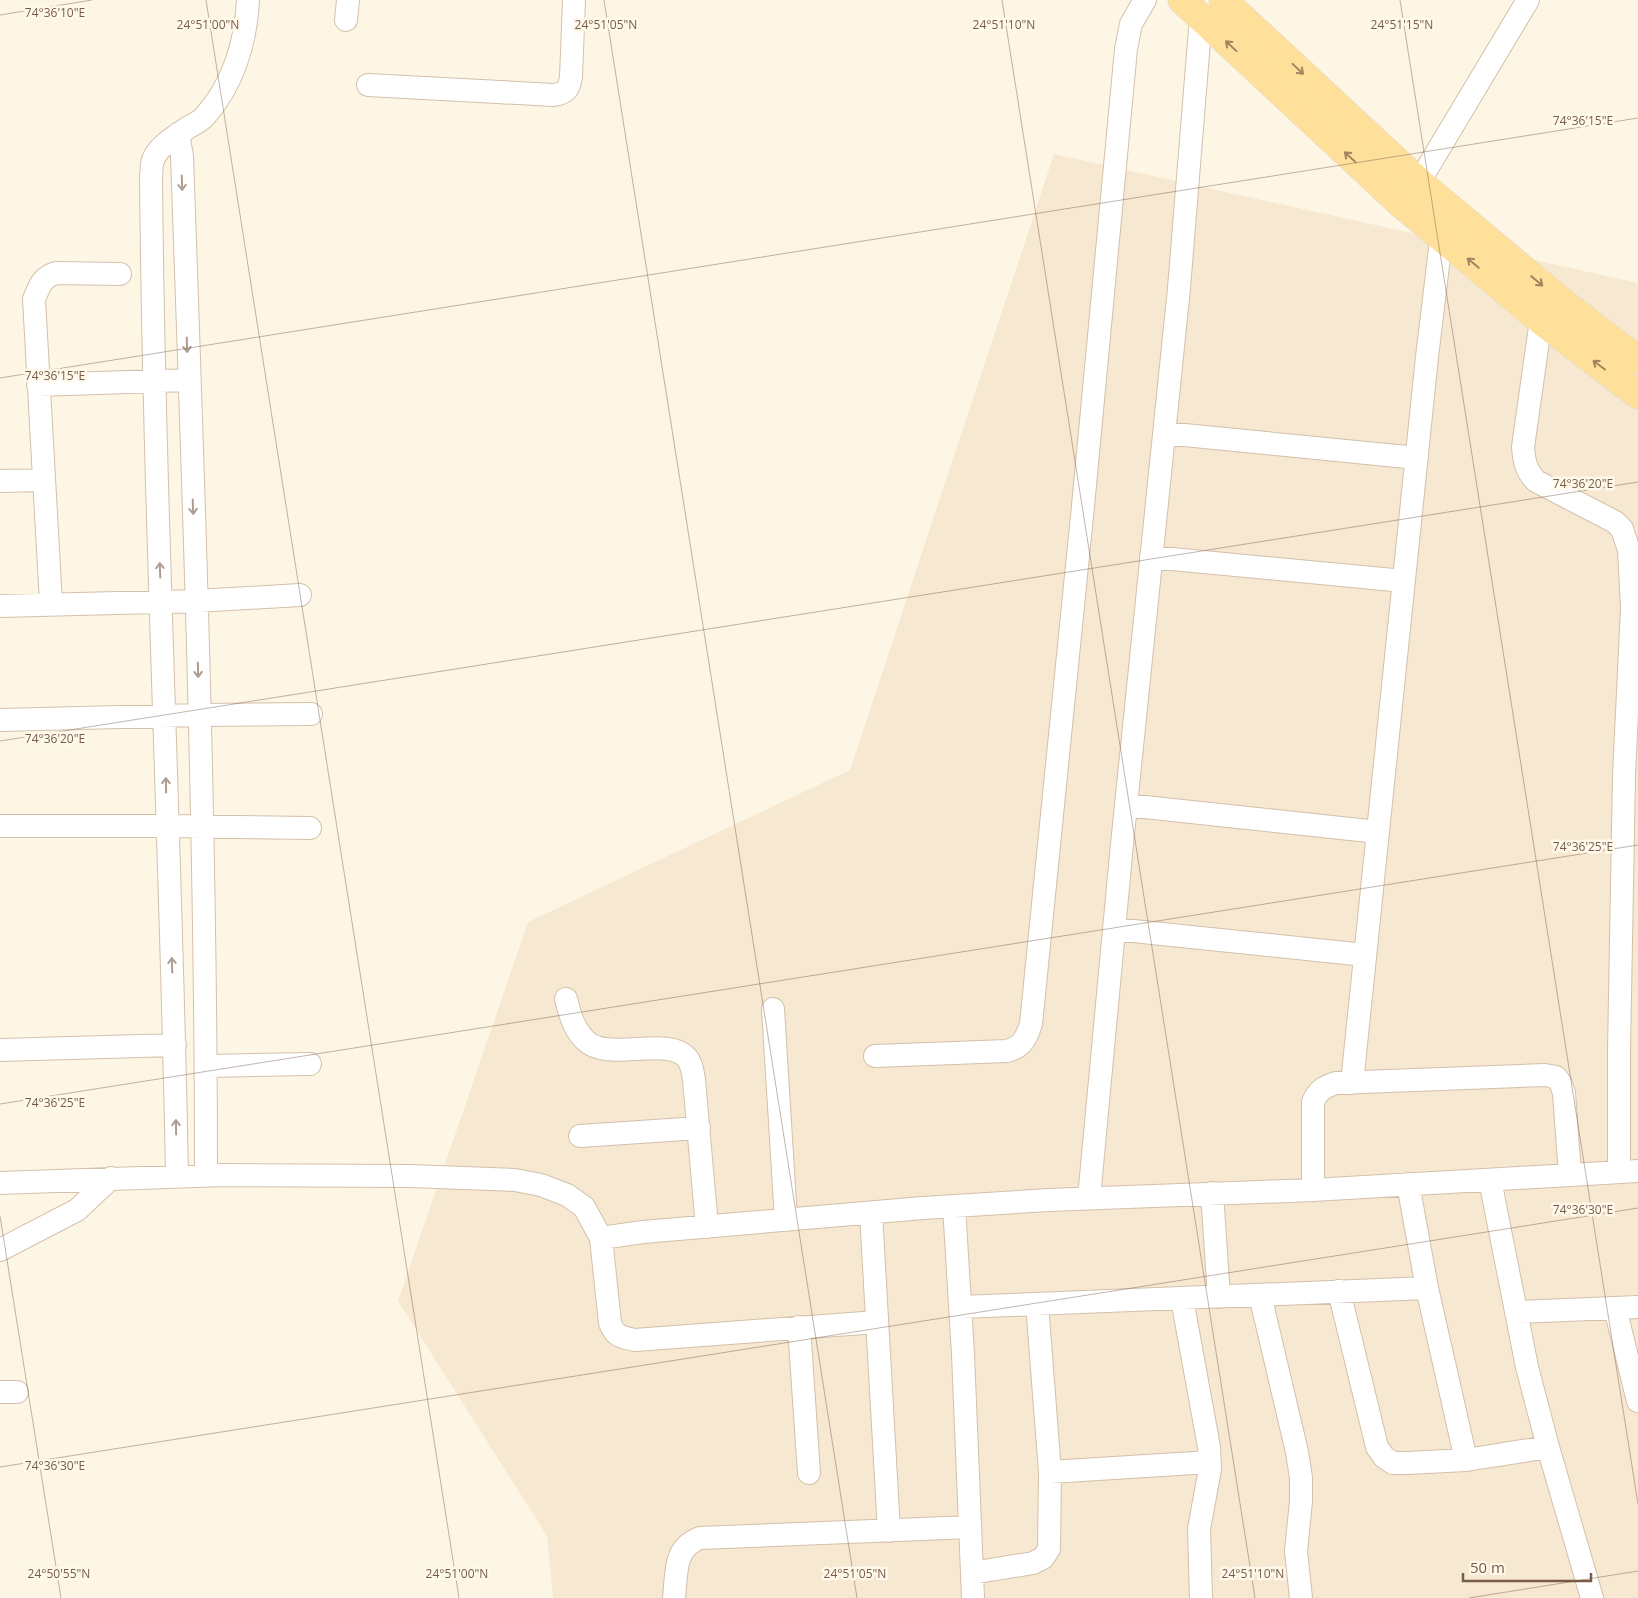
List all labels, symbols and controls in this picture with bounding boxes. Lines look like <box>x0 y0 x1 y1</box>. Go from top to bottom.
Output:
text: 74°36'10"E <box>25 4 85 21</box>
text: 24°51'00"N <box>177 16 239 33</box>
text: 24°51'05"N <box>575 16 637 33</box>
text: 24°51'10"N <box>973 16 1035 33</box>
text: 24°51'15"N <box>1371 16 1433 33</box>
one-way arrow <box>1225 40 1238 52</box>
one-way arrow <box>1291 63 1304 75</box>
text: 74°36'15"E <box>1553 112 1613 129</box>
one-way arrow <box>1344 151 1357 163</box>
one-way arrow <box>178 174 187 190</box>
one-way arrow <box>1467 258 1480 269</box>
one-way arrow <box>1530 275 1543 286</box>
one-way arrow <box>183 337 192 353</box>
one-way arrow <box>1593 360 1606 371</box>
text: 74°36'15"E <box>25 367 85 384</box>
text: 74°36'20"E <box>1553 475 1613 492</box>
one-way arrow <box>188 499 197 515</box>
one-way arrow <box>155 563 164 579</box>
one-way arrow <box>193 662 203 678</box>
text: 74°36'20"E <box>25 730 85 747</box>
one-way arrow <box>161 777 171 794</box>
text: 74°36'25"E <box>1553 838 1613 855</box>
one-way arrow <box>168 957 177 973</box>
text: 74°36'25"E <box>25 1094 85 1111</box>
one-way arrow <box>171 1120 181 1136</box>
text: 74°36'30"E <box>1553 1201 1613 1218</box>
text: 74°36'30"E <box>25 1457 85 1474</box>
scale bar <box>1463 1550 1590 1582</box>
text: 50 m <box>1470 1557 1505 1577</box>
text: 24°50'55"N <box>28 1565 90 1582</box>
text: 24°51'00"N <box>426 1565 488 1582</box>
text: 24°51'05"N <box>824 1565 886 1582</box>
text: 24°51'10"N <box>1222 1565 1284 1582</box>

